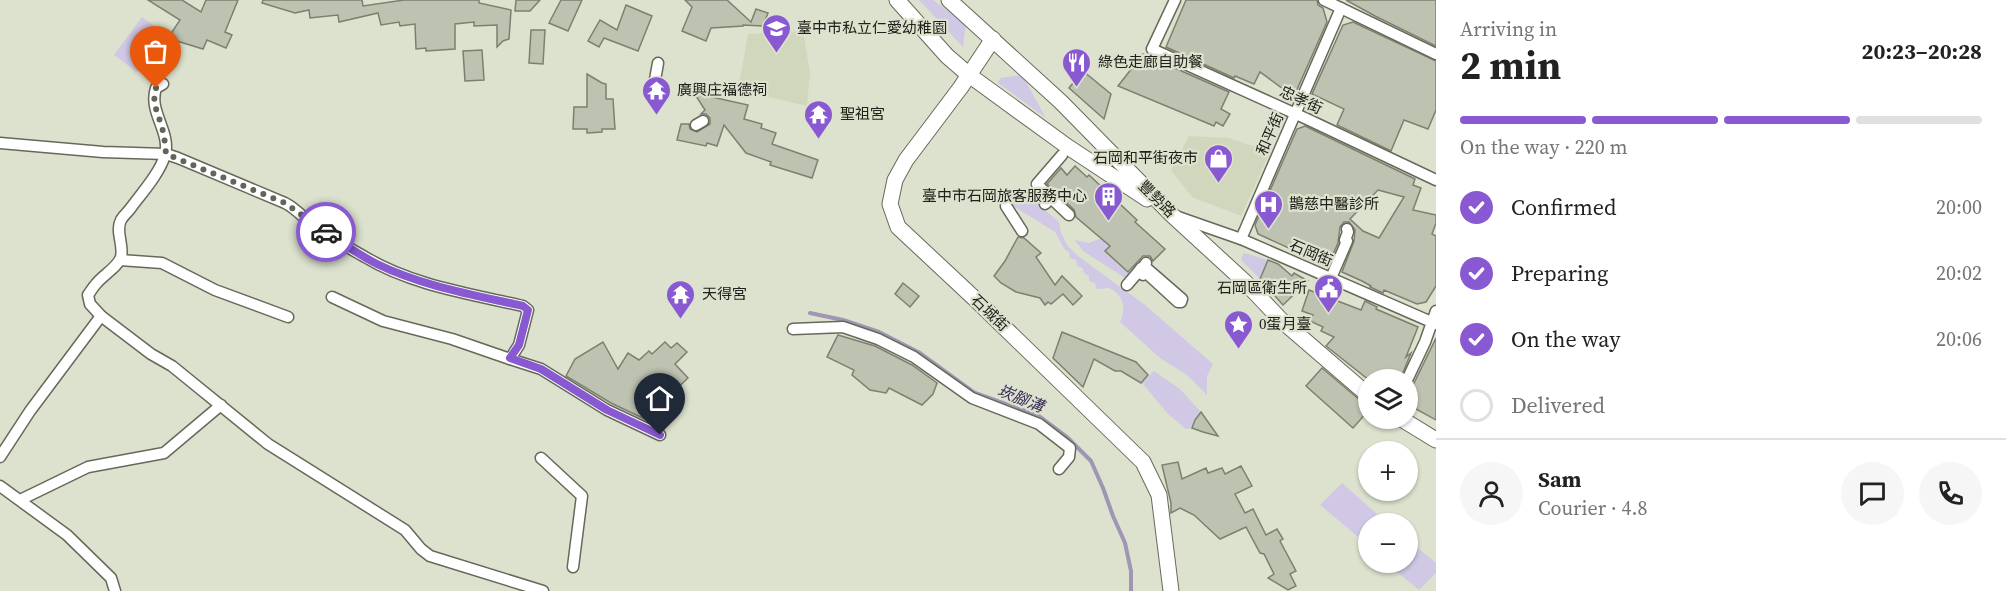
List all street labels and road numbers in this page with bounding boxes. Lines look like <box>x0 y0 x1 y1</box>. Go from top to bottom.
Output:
street label: 忠孝街 <box>1276 81 1326 119</box>
street label: 和平街 <box>1251 109 1288 159</box>
street label: 豐勢路 <box>1134 175 1181 222</box>
street label: 石岡街 <box>1286 234 1336 271</box>
street label: 石城街 <box>967 289 1014 336</box>

